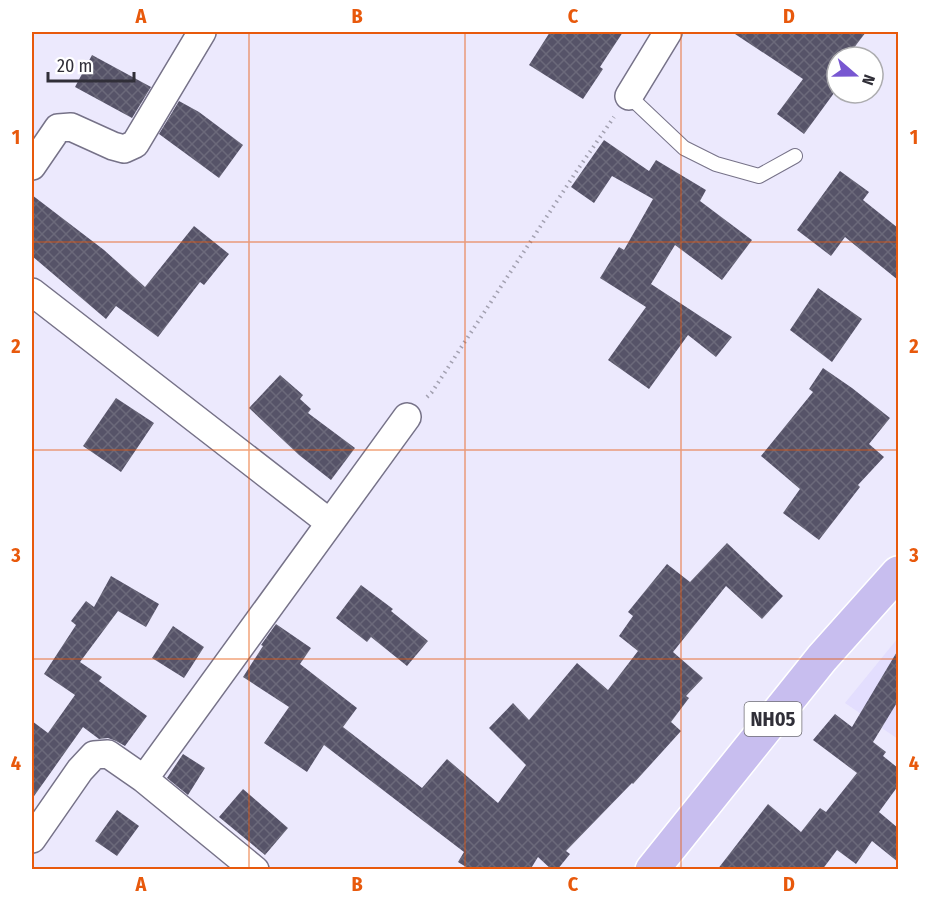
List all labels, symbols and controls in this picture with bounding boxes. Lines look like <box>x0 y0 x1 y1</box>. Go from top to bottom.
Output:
text: A <box>135 4 148 28</box>
text: B <box>351 4 363 28</box>
text: C <box>568 4 579 28</box>
text: D <box>783 4 795 28</box>
scale bar <box>48 45 134 83</box>
north arrow <box>825 45 885 105</box>
text: 20 m <box>57 55 92 77</box>
text: N <box>858 72 879 88</box>
text: 1 <box>12 125 20 149</box>
text: 1 <box>910 125 918 149</box>
text: 2 <box>10 334 21 358</box>
text: 2 <box>908 334 919 358</box>
text: 3 <box>10 543 21 567</box>
text: 3 <box>908 543 919 567</box>
road number: NH05 <box>744 702 802 736</box>
text: 4 <box>11 751 21 775</box>
text: 4 <box>909 751 919 775</box>
text: A <box>135 872 148 896</box>
text: B <box>351 872 363 896</box>
text: C <box>568 872 579 896</box>
text: D <box>783 872 795 896</box>

